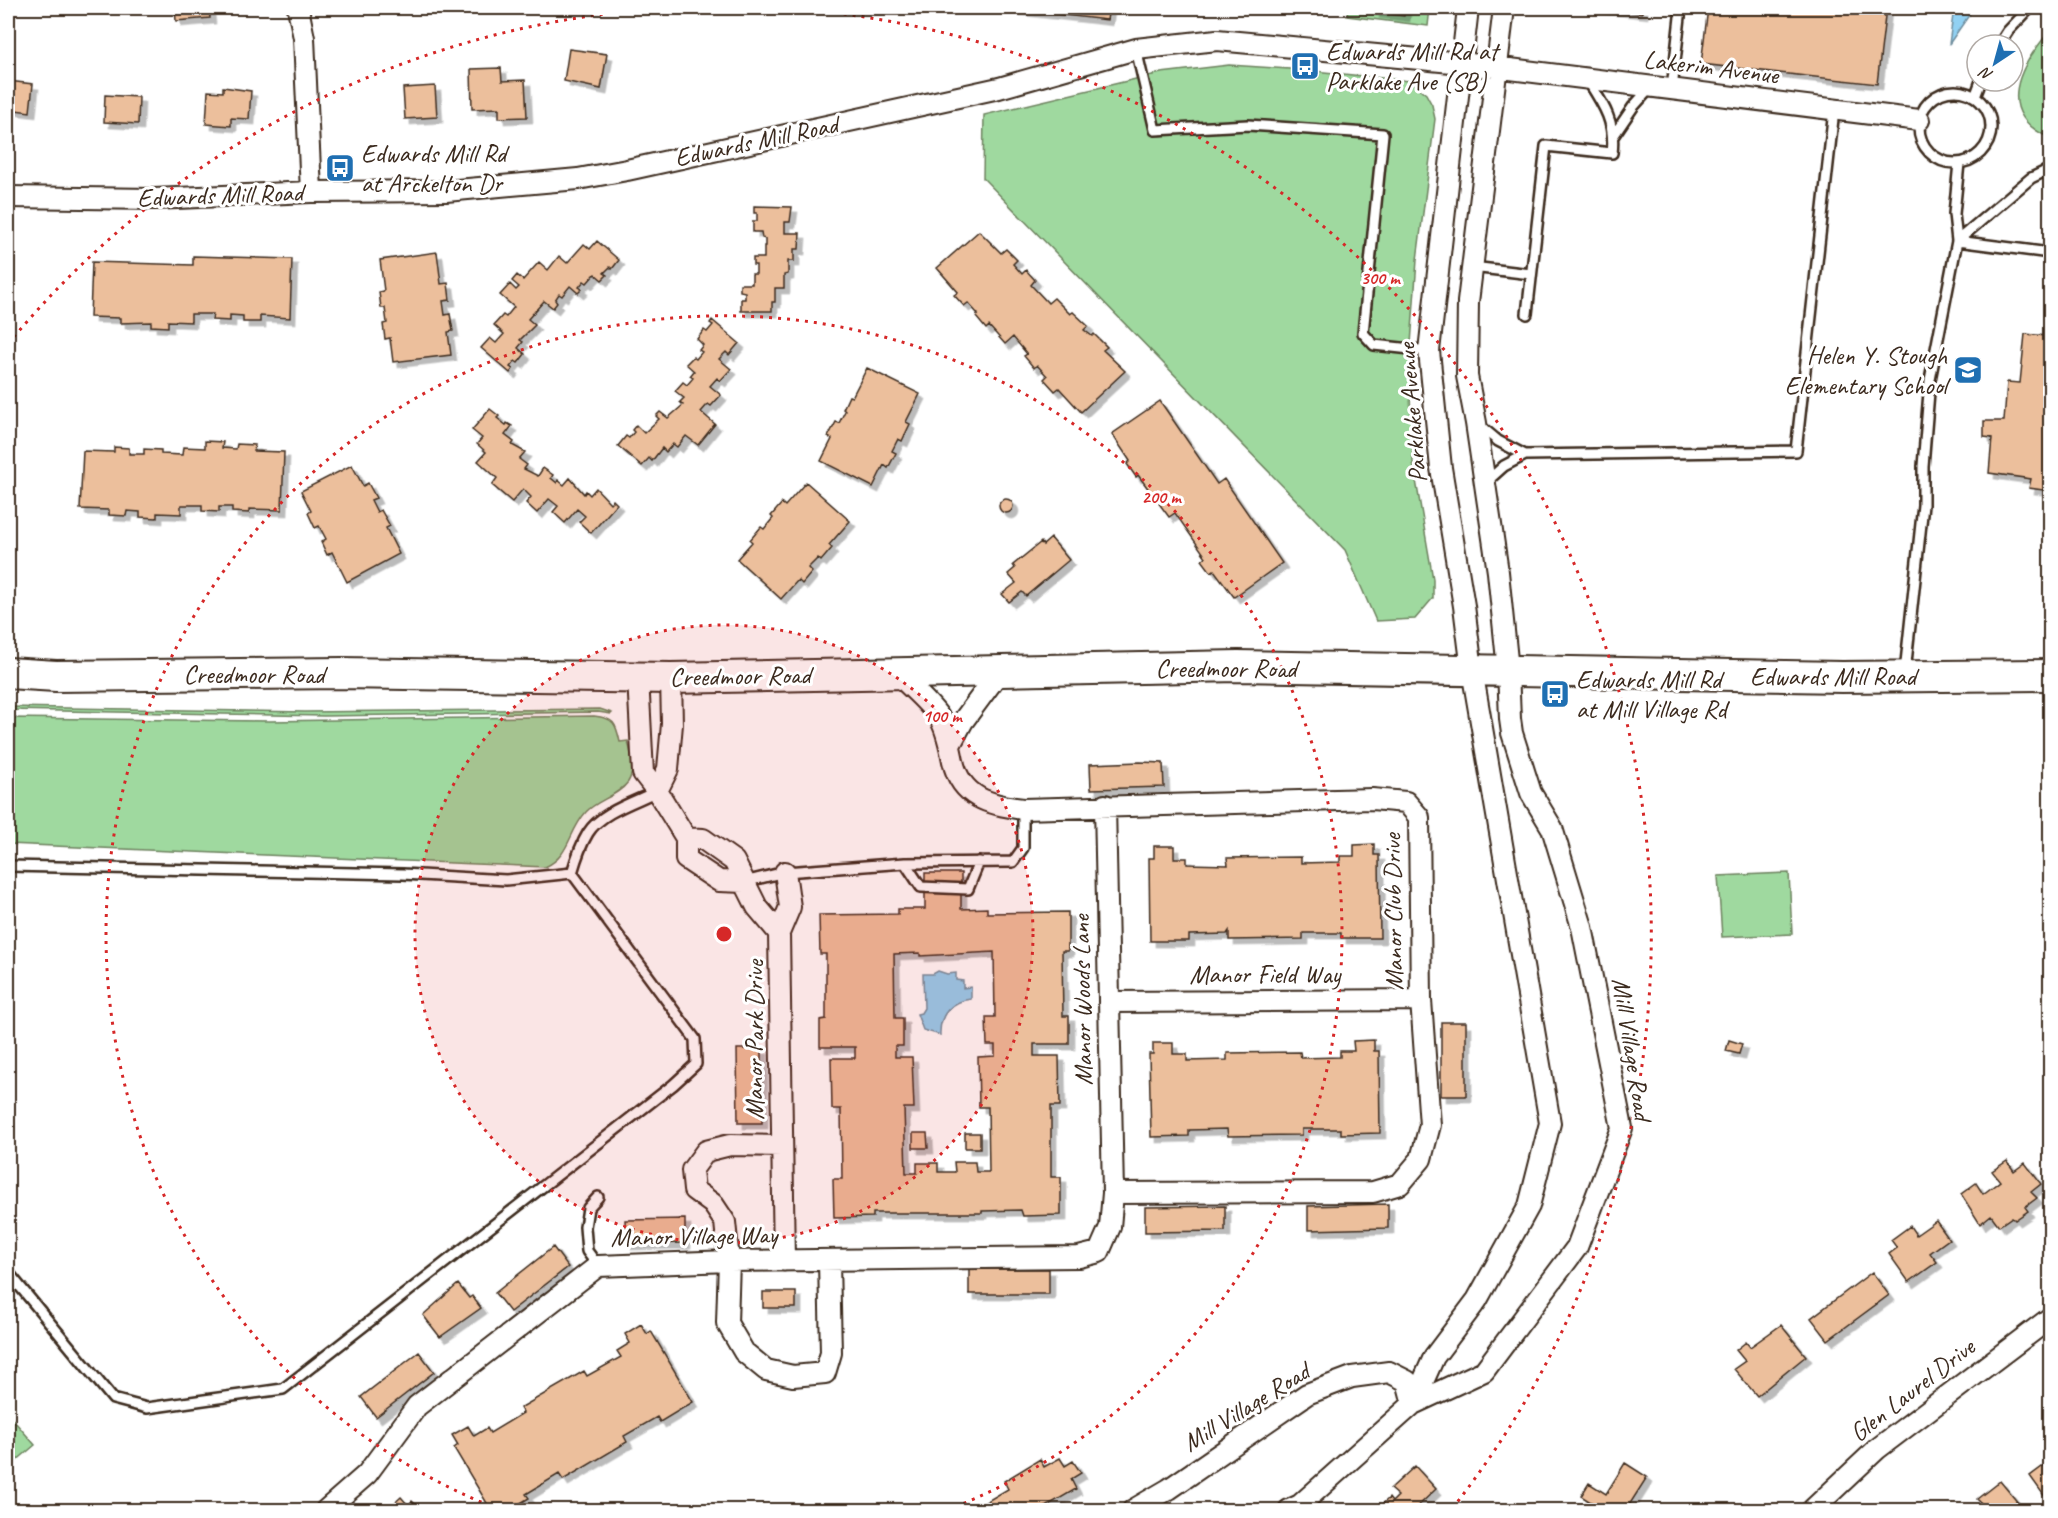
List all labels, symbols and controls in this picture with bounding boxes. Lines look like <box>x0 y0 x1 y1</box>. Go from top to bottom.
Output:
north arrow <box>1965 33 2025 93</box>
place label: Edwards Mill Rd at Parklake Ave (SB) <box>1326 35 1501 98</box>
street label: Lakerim Avenue <box>1642 42 1782 92</box>
bus stop icon: Edwards Mill Rd at Parklake Ave (SB) <box>1289 50 1321 82</box>
text: N <box>1974 62 1997 85</box>
street label: Edwards Mill Road <box>671 107 844 174</box>
place label: Edwards Mill Rd at Arckelton Dr <box>361 137 510 200</box>
bus stop icon: Edwards Mill Rd at Arckelton Dr <box>324 152 356 184</box>
street label: Edwards Mill Road <box>137 175 307 214</box>
text: 300 m <box>1361 267 1401 289</box>
place label: Helen Y. Stough Elementary School <box>1785 339 1952 402</box>
street label: Parklake Avenue <box>1389 340 1435 484</box>
school or university icon: Helen Y. Stough Elementary School <box>1952 354 1984 386</box>
text: 200 m <box>1142 486 1182 508</box>
street label: Creedmoor Road <box>1155 652 1300 685</box>
street label: Creedmoor Road <box>183 658 328 691</box>
street label: Creedmoor Road <box>669 658 815 694</box>
street label: Edwards Mill Road <box>1750 660 1920 693</box>
place label: Edwards Mill Rd at Mill Village Rd <box>1576 663 1730 726</box>
bus stop icon: Edwards Mill Rd at Mill Village Rd <box>1539 678 1571 710</box>
text: 100 m <box>923 705 963 727</box>
street label: Manor Club Drive <box>1375 832 1411 991</box>
street label: Manor Woods Lane <box>1064 913 1100 1086</box>
centre of rings <box>714 924 734 944</box>
street label: Manor Field Way <box>1190 958 1343 991</box>
street label: Manor Park Drive <box>738 959 771 1120</box>
street label: Mill Village Road <box>1604 975 1660 1126</box>
street label: Manor Village Way <box>610 1218 780 1254</box>
street label: Glen Laurel Drive <box>1843 1330 1982 1449</box>
street label: Mill Village Road <box>1176 1353 1319 1459</box>

